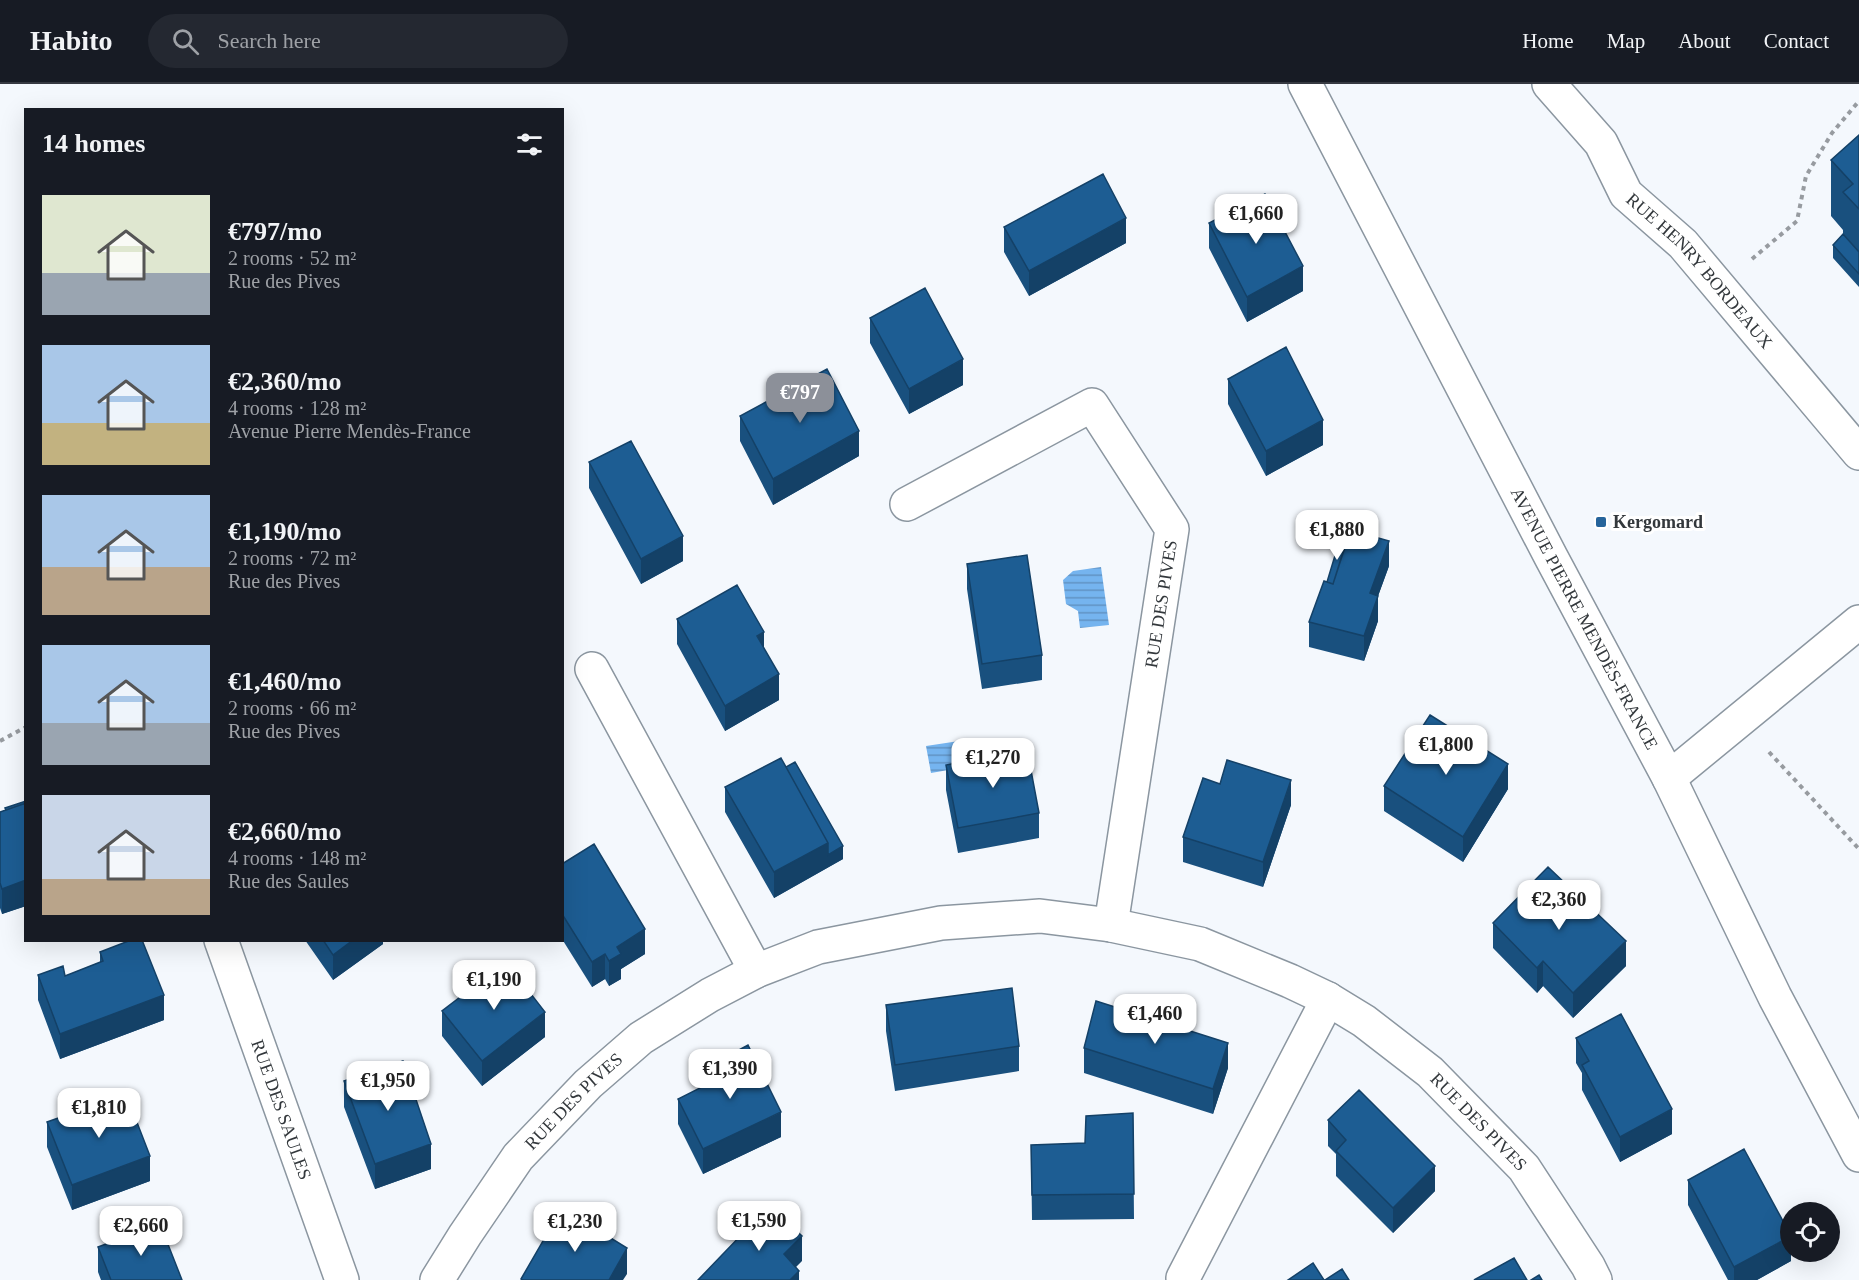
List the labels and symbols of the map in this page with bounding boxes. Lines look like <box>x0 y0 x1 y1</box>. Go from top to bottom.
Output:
street label: RUE HENRY BORDEAUX <box>1622 189 1777 353</box>
pin: €1,660 <box>1207 194 1305 245</box>
pin: €797 <box>764 373 836 424</box>
street label: AVENUE PIERRE MENDÈS-FRANCE <box>1507 484 1662 753</box>
pin: €1,880 <box>1288 510 1386 561</box>
place label: Kergomard <box>1613 512 1703 532</box>
marker: Kergomard <box>1594 515 1608 529</box>
street label: RUE DES PIVES <box>1141 539 1181 669</box>
pin: €1,800 <box>1397 725 1495 776</box>
pin: €1,270 <box>944 738 1042 789</box>
pin: €2,360 <box>1510 880 1608 931</box>
pin: €1,190 <box>445 960 543 1011</box>
pin: €1,460 <box>1106 994 1204 1045</box>
street label: RUE DES SAULES <box>247 1037 315 1182</box>
street label: RUE DES PIVES <box>521 1049 626 1154</box>
pin: €1,390 <box>681 1049 779 1100</box>
pin: €1,950 <box>339 1061 437 1112</box>
street label: RUE DES PIVES <box>1426 1069 1531 1175</box>
pin: €1,810 <box>50 1088 148 1139</box>
pin: €1,590 <box>710 1201 808 1252</box>
pin: €1,230 <box>526 1202 624 1253</box>
pin: €2,660 <box>92 1206 190 1257</box>

